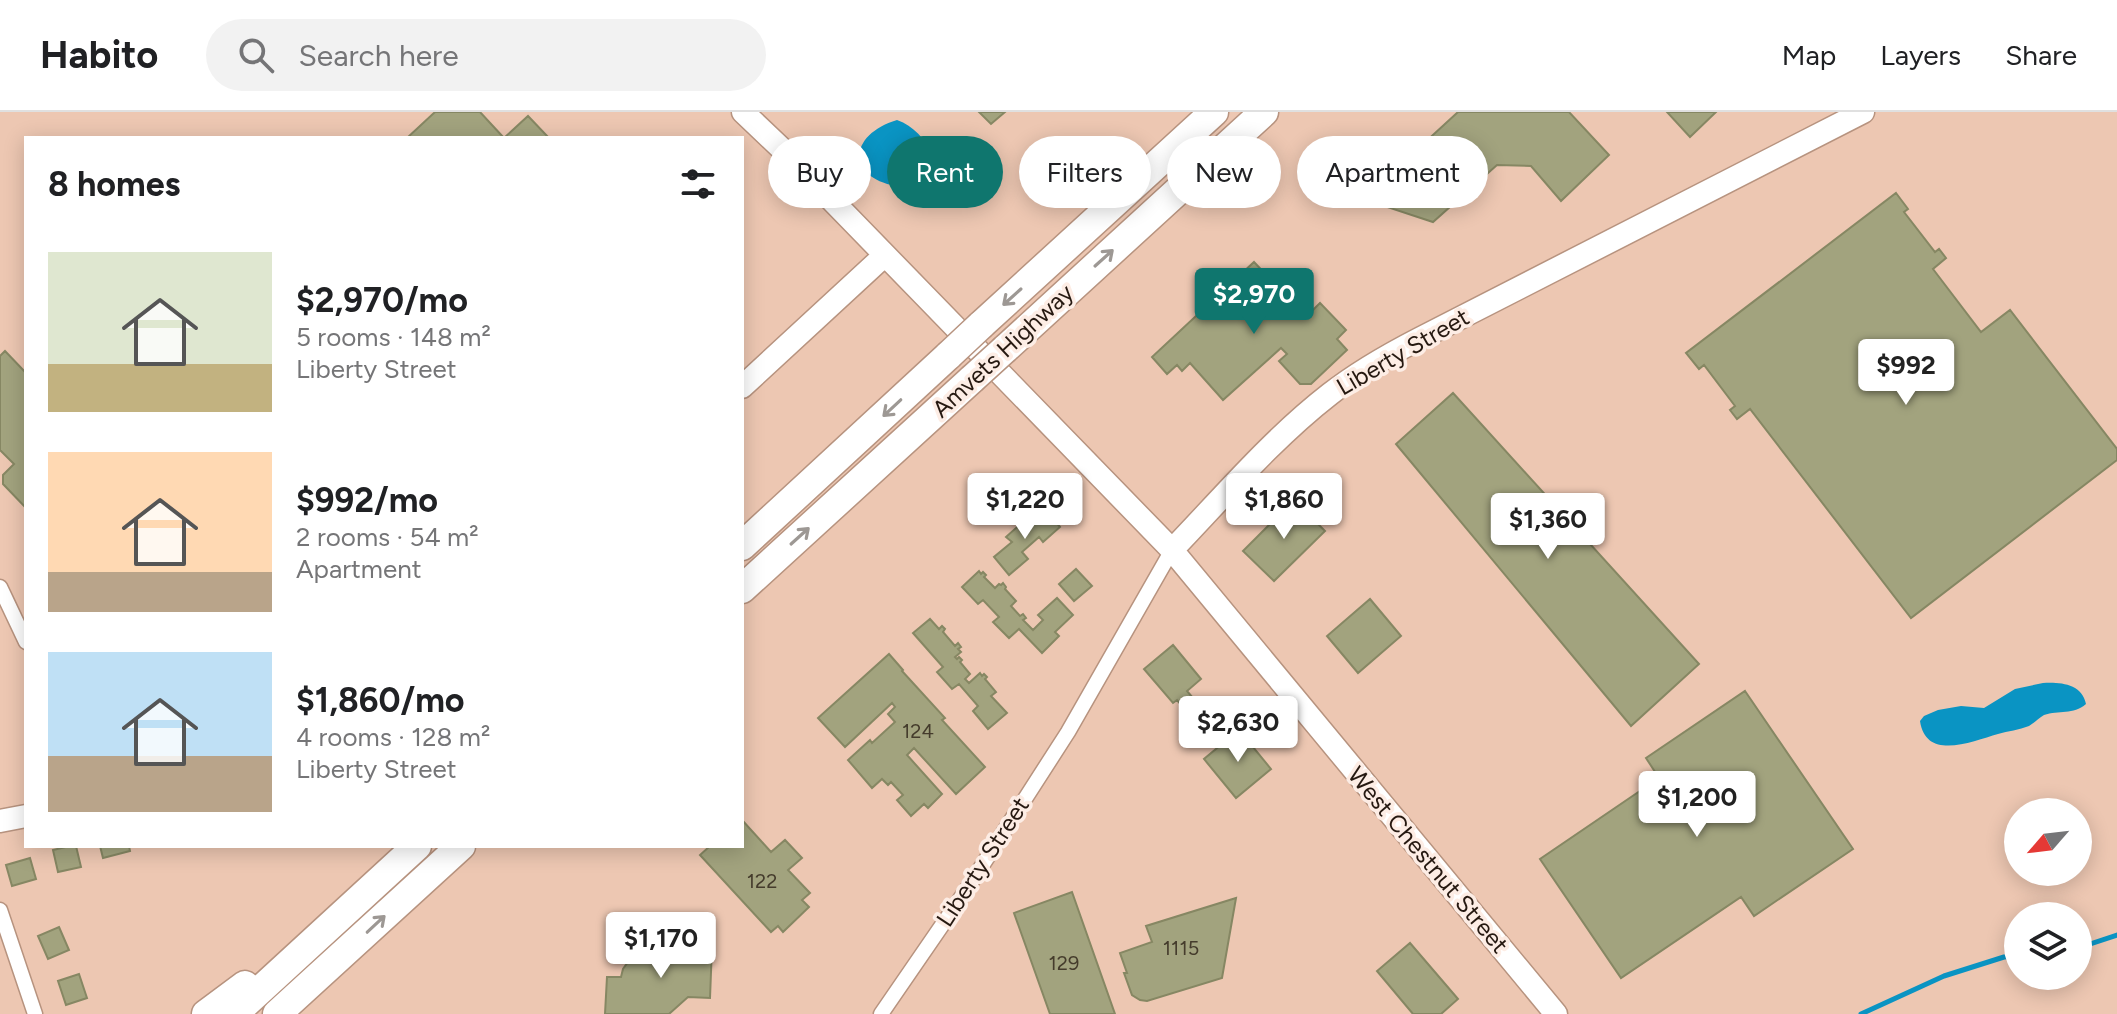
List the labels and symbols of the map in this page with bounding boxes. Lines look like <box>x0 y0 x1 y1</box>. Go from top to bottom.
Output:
one-way arrow <box>1093 250 1113 268</box>
pin: $2,970 <box>1189 268 1319 336</box>
street label: Amvets Highway <box>926 278 1079 423</box>
one-way arrow <box>1002 287 1023 306</box>
street label: Liberty Street <box>1331 302 1474 401</box>
pin: $992 <box>1859 339 1953 407</box>
one-way arrow <box>882 398 902 417</box>
pin: $1,220 <box>960 473 1090 541</box>
pin: $1,860 <box>1219 473 1349 541</box>
pin: $1,360 <box>1483 493 1613 561</box>
one-way arrow <box>789 528 809 546</box>
pin: $2,630 <box>1173 696 1303 764</box>
house number: 124 <box>902 719 934 743</box>
street label: West Chestnut Street <box>1342 761 1515 959</box>
pin: $1,200 <box>1632 771 1762 839</box>
street label: Liberty Street <box>930 792 1035 932</box>
north arrow <box>2004 798 2092 886</box>
house number: 122 <box>747 869 777 893</box>
pin: $1,170 <box>596 912 726 980</box>
one-way arrow <box>366 915 386 933</box>
house number: 1115 <box>1163 936 1199 960</box>
house number: 129 <box>1049 951 1079 975</box>

